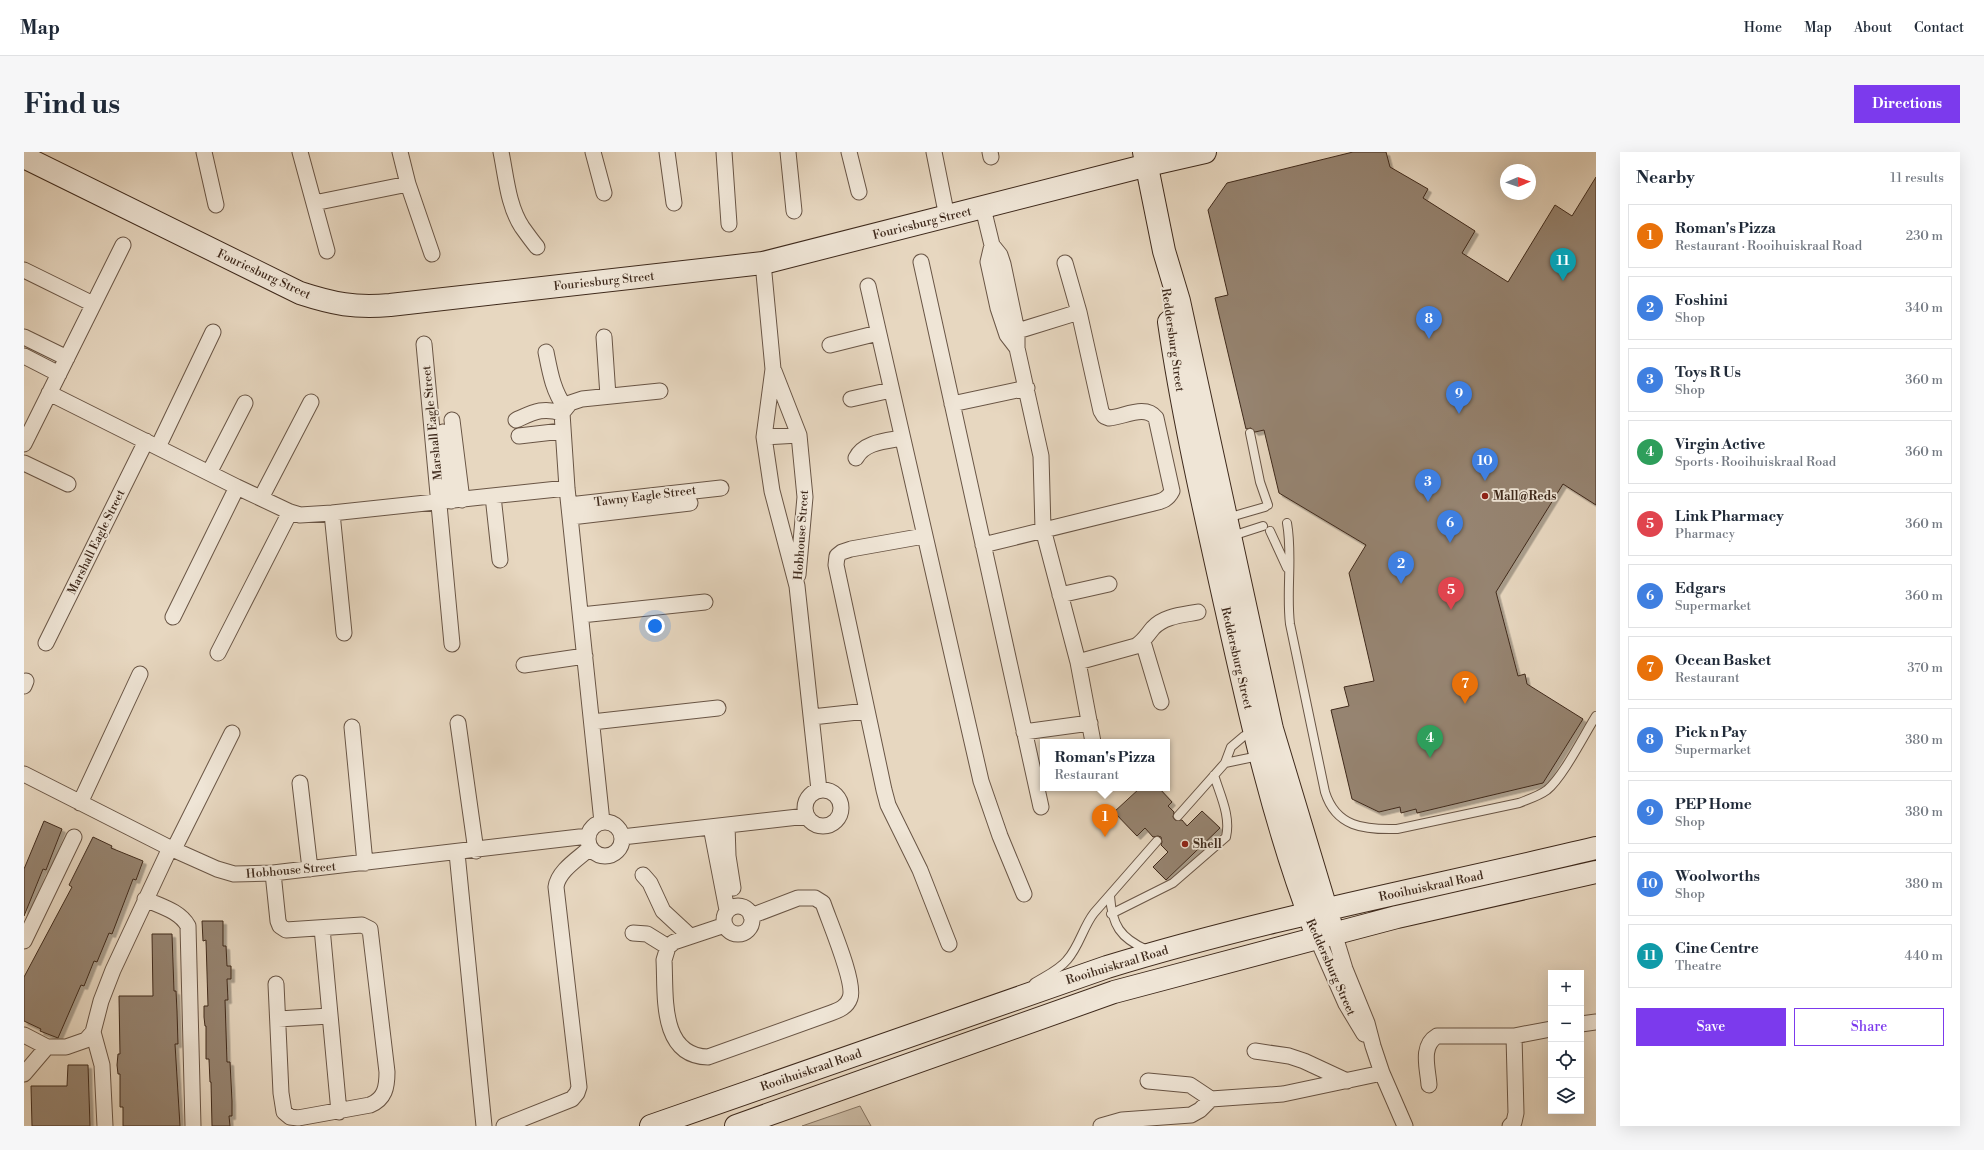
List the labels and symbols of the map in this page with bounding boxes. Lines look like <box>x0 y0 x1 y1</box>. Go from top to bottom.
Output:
north arrow <box>1500 164 1536 200</box>
street label: Fouriesburg Street <box>871 204 974 243</box>
street label: Fouriesburg Street <box>215 246 314 303</box>
pin: 11 <box>1550 248 1576 281</box>
street label: Fouriesburg Street <box>553 269 656 294</box>
street label: Reddersburg Street <box>1158 287 1187 394</box>
pin: 8 <box>1416 306 1442 339</box>
street label: Marshall Eagle Street <box>419 364 446 481</box>
pin: 9 <box>1446 381 1472 414</box>
pin: 10 <box>1472 448 1498 481</box>
pin: 3 <box>1415 469 1441 502</box>
street label: Tawny Eagle Street <box>593 483 698 510</box>
street label: Marshall Eagle Street <box>64 487 129 597</box>
street label: Hobhouse Street <box>791 489 812 581</box>
place label: Mall@Reds <box>1493 489 1556 504</box>
marker: Mall@Reds <box>1480 491 1490 501</box>
pin: 6 <box>1437 510 1463 543</box>
pin: 2 <box>1388 551 1414 584</box>
pin: 5 <box>1438 577 1464 610</box>
street label: Reddersburg Street <box>1217 606 1256 711</box>
your location <box>645 616 665 636</box>
pin: 7 <box>1452 671 1478 704</box>
pin: 4 <box>1417 725 1443 758</box>
pin: 1 <box>1092 804 1118 837</box>
place label: Shell <box>1193 837 1222 852</box>
marker: Shell <box>1180 839 1190 849</box>
street label: Hobhouse Street <box>245 859 337 882</box>
street label: Rooihuiskraal Road <box>1378 868 1485 905</box>
street label: Reddersburg Street <box>1302 916 1359 1019</box>
street label: Rooihuiskraal Road <box>1064 943 1170 988</box>
street label: Rooihuiskraal Road <box>758 1046 864 1095</box>

